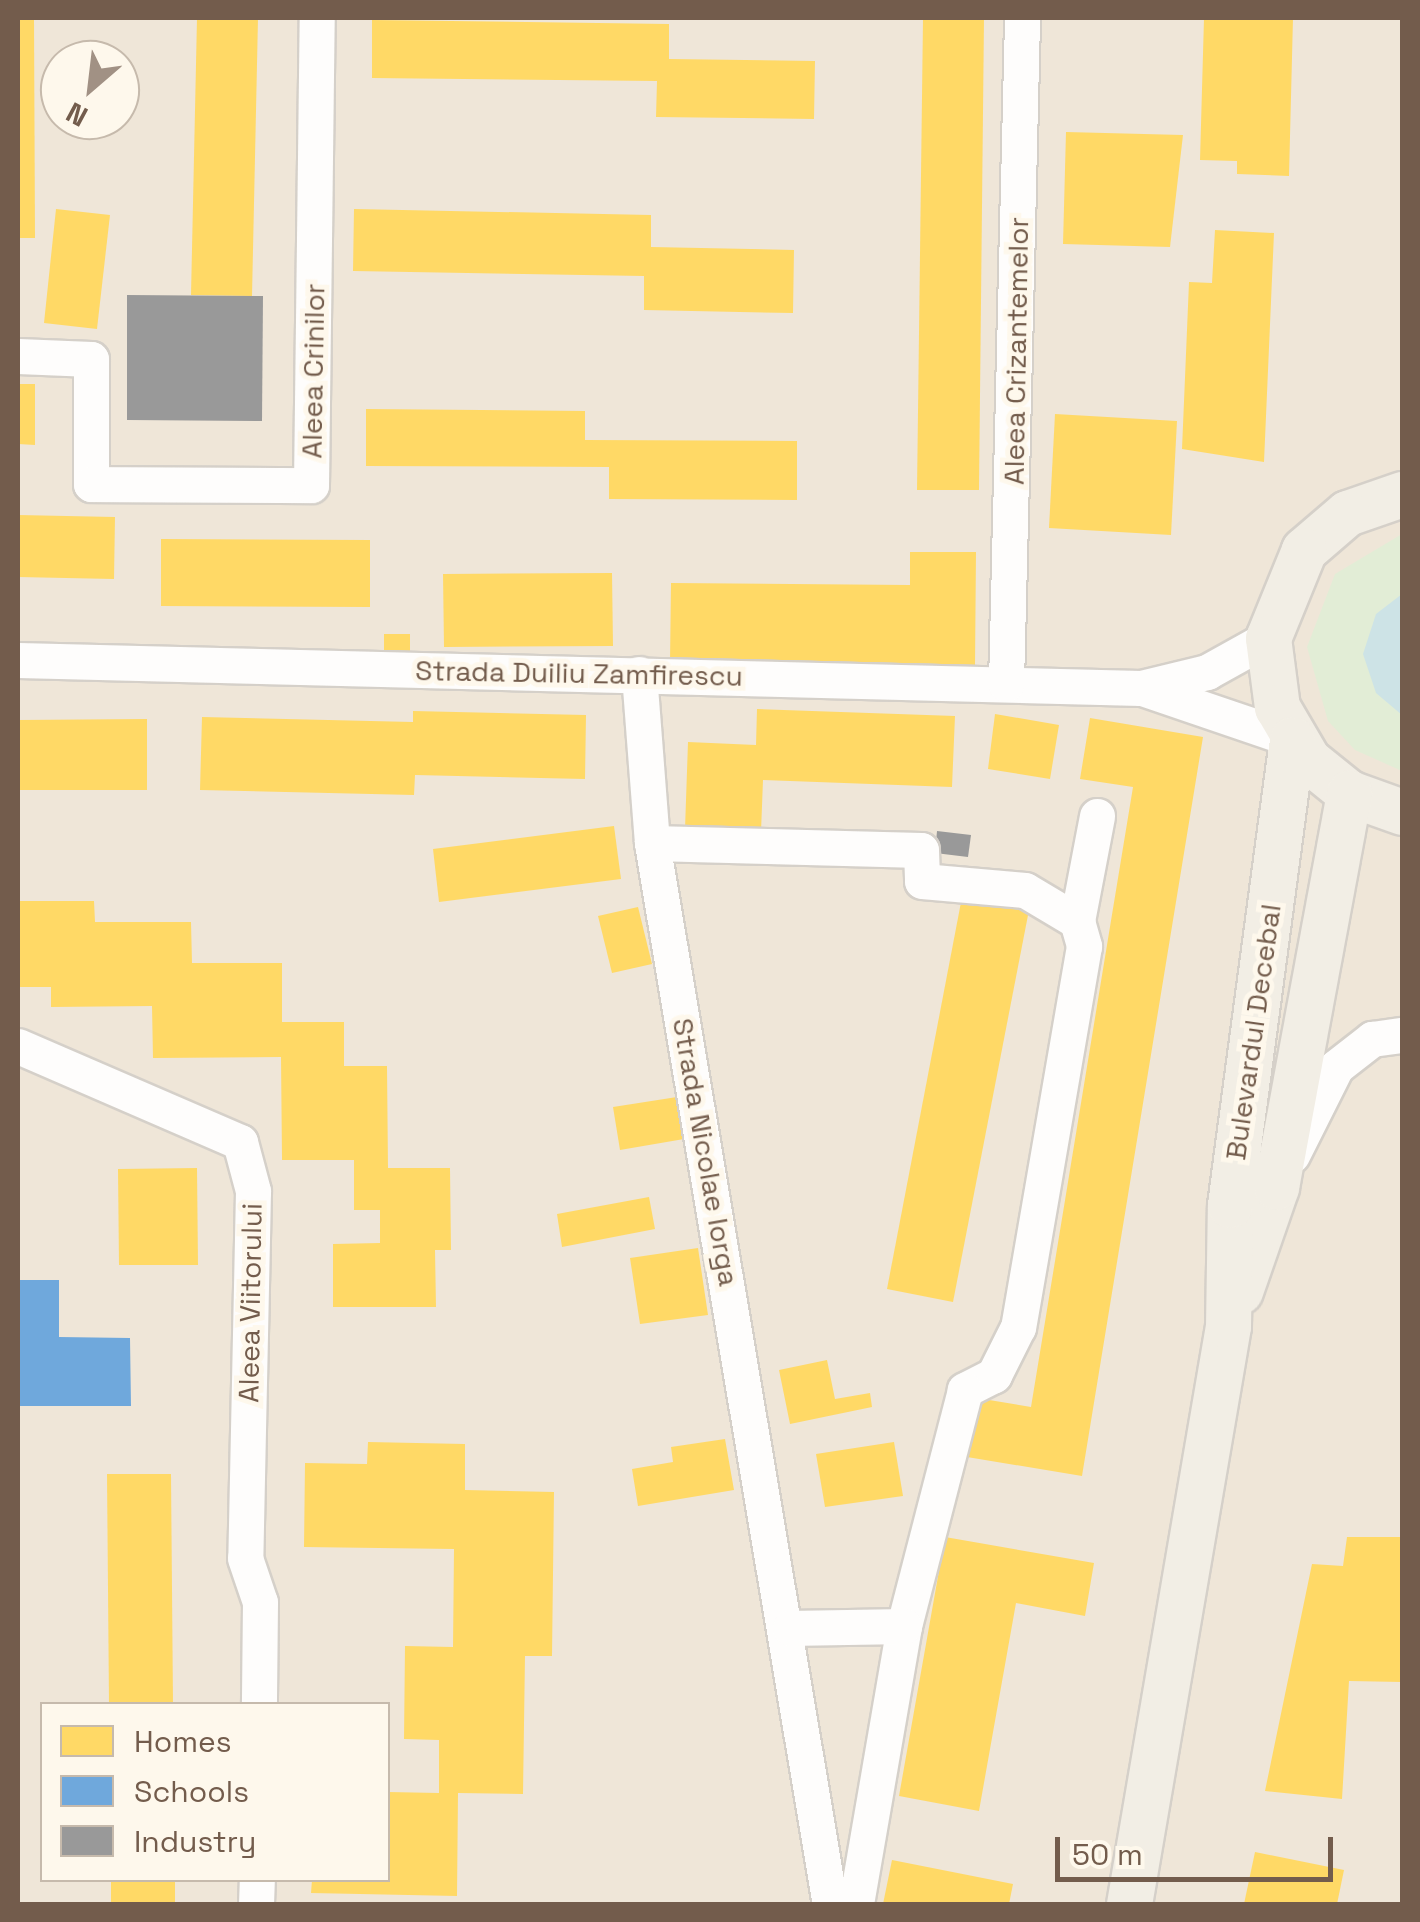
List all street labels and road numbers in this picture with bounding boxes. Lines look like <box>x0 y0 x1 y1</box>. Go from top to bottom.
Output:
street label: Aleea Crizantemelor <box>997 217 1035 485</box>
street label: Aleea Crinilor <box>295 283 331 459</box>
street label: Strada Duiliu Zamfirescu <box>415 653 743 693</box>
street label: Bulevardul Decebal <box>1218 902 1288 1162</box>
street label: Strada Nicolae Iorga <box>666 1015 746 1289</box>
street label: Aleea Viitorului <box>231 1203 269 1403</box>

